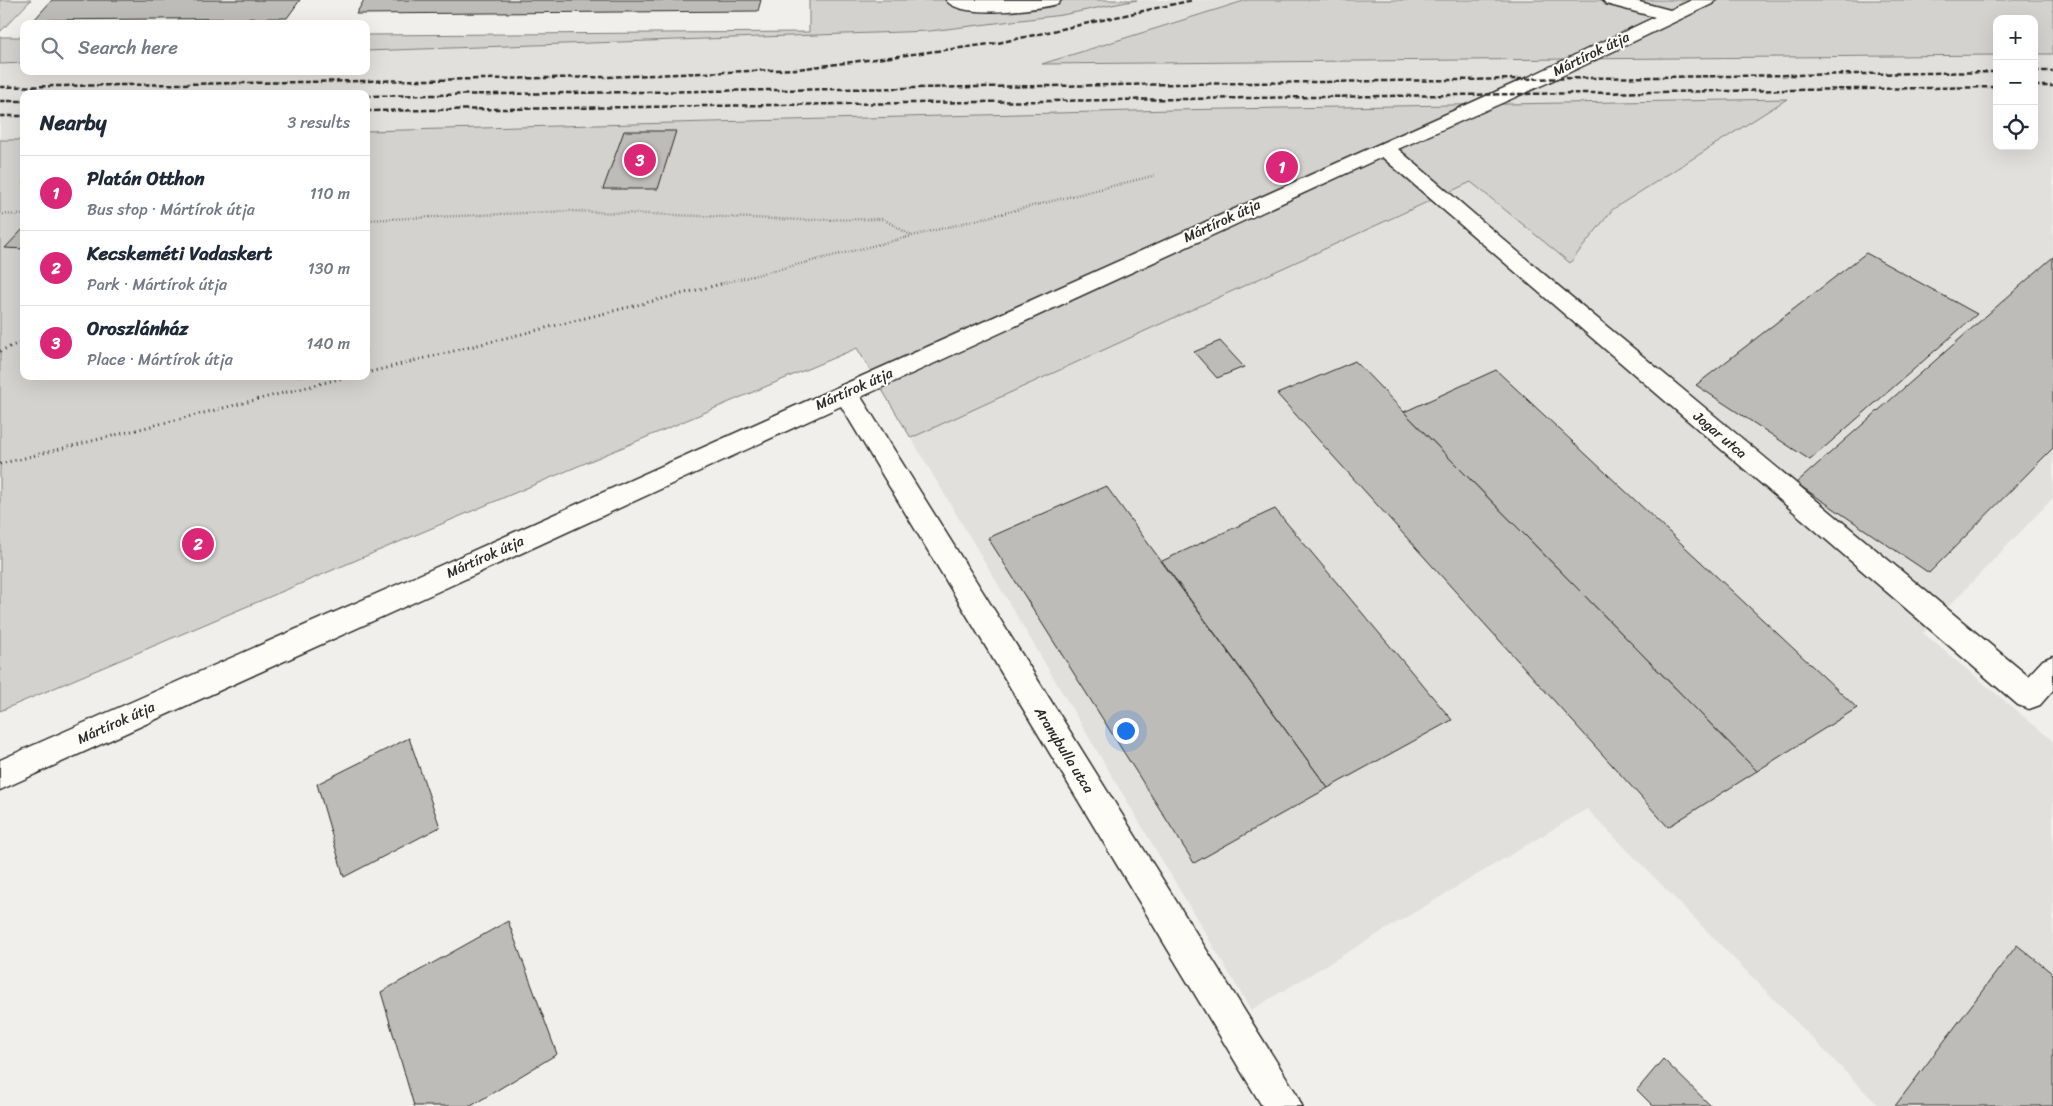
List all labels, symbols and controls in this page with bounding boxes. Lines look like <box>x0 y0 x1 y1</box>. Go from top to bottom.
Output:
map controls <box>1993 15 2038 150</box>
button: + <box>1993 15 2038 60</box>
search box <box>20 20 370 75</box>
street label: Mártírok útja <box>1548 24 1635 83</box>
text: Search here <box>78 31 178 64</box>
icon: search <box>38 34 66 62</box>
button: − <box>1993 60 2038 105</box>
text: Nearby <box>40 104 106 142</box>
button: locate <box>1993 105 2038 150</box>
text: 3 results <box>287 108 350 137</box>
pin: 3 <box>624 141 656 179</box>
pin: 1 <box>1266 148 1298 186</box>
text: Platán Otthon <box>87 162 204 195</box>
text: 1 <box>53 179 59 208</box>
text: 110 m <box>310 179 350 208</box>
street label: Mártírok útja <box>1179 192 1266 250</box>
text: Bus stop · Mártírok útja <box>87 195 255 224</box>
text: Kecskeméti Vadaskert <box>87 237 272 270</box>
text: 2 <box>51 254 61 283</box>
text: 130 m <box>308 254 350 283</box>
text: Park · Mártírok útja <box>87 270 227 299</box>
text: Oroszlánház <box>87 312 188 345</box>
text: 3 <box>52 329 60 358</box>
text: 140 m <box>307 329 350 358</box>
text: Place · Mártírok útja <box>87 345 233 374</box>
street label: Mártírok útja <box>811 360 898 417</box>
street label: Jogar utca <box>1687 404 1753 465</box>
pin: 2 <box>182 525 214 563</box>
street label: Mártírok útja <box>442 528 529 585</box>
street label: Mártírok útja <box>73 694 160 751</box>
street label: Aranybulla utca <box>1027 701 1101 799</box>
your location <box>1113 718 1139 744</box>

